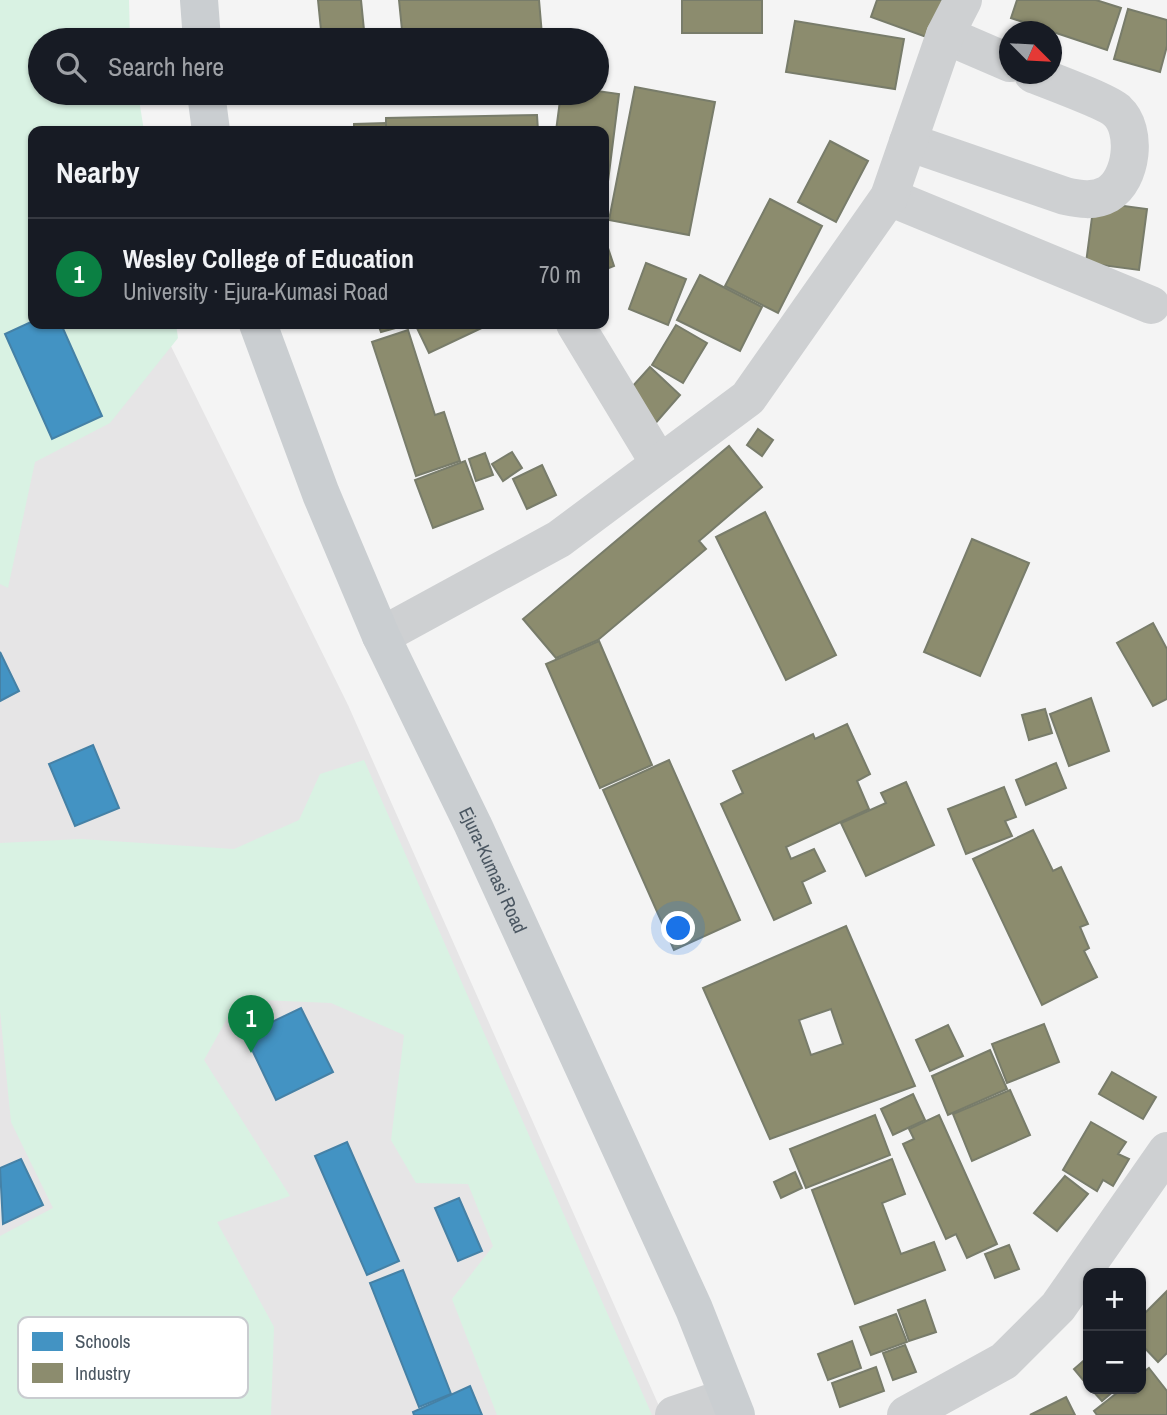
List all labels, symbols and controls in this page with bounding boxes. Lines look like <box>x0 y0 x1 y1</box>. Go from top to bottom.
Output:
north arrow <box>999 21 1062 84</box>
search box <box>28 28 609 105</box>
icon: search <box>52 48 90 86</box>
text: Search here <box>108 49 224 84</box>
text: Nearby <box>56 152 139 192</box>
text: Wesley College of Education <box>123 241 414 276</box>
text: 1 <box>74 259 84 290</box>
text: 70 m <box>539 259 581 290</box>
text: University · Ejura-Kumasi Road <box>123 276 388 307</box>
street label: Ejura-Kumasi Road <box>453 803 534 937</box>
your location <box>661 911 695 945</box>
pin: 1 <box>228 995 274 1053</box>
map controls <box>1083 1268 1146 1394</box>
button: + <box>1083 1268 1146 1331</box>
legend <box>18 1317 248 1398</box>
text: Schools <box>75 1328 131 1354</box>
button: − <box>1083 1331 1146 1394</box>
text: Industry <box>75 1360 131 1386</box>

